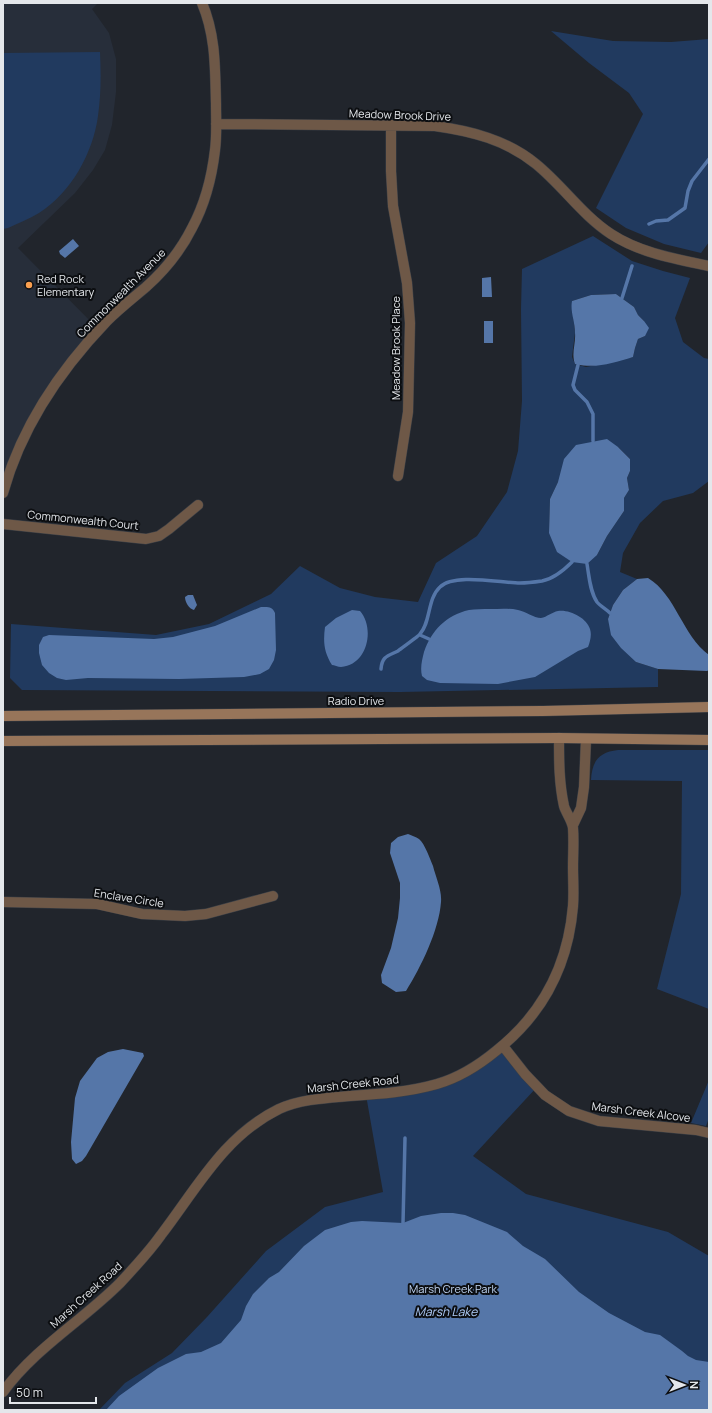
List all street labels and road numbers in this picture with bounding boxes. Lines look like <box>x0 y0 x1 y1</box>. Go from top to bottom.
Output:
street label: Meadow Brook Drive <box>349 105 452 124</box>
street label: Commonwealth Avenue <box>73 244 169 340</box>
street label: Meadow Brook Place <box>388 295 403 400</box>
street label: Commonwealth Court <box>27 506 139 533</box>
street label: Radio Drive <box>328 693 385 708</box>
street label: Enclave Circle <box>93 885 166 911</box>
street label: Marsh Creek Road <box>306 1071 399 1096</box>
street label: Marsh Creek Alcove <box>591 1098 692 1125</box>
street label: Marsh Creek Road <box>46 1258 125 1331</box>

